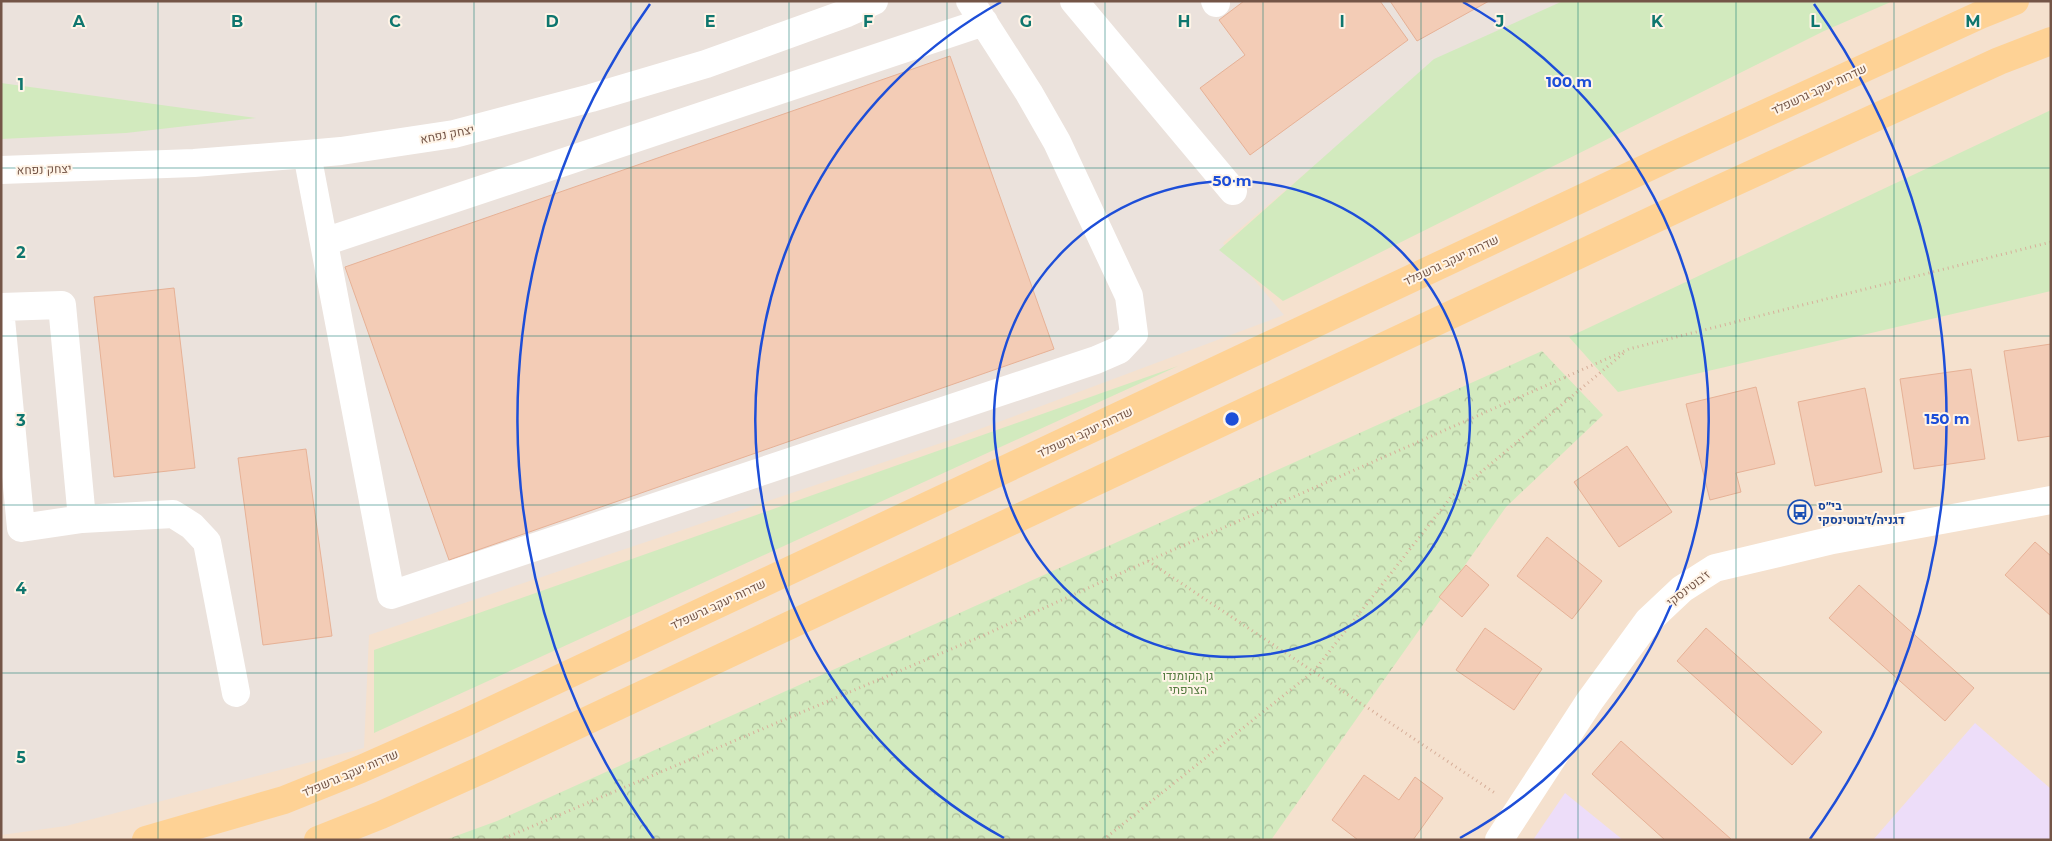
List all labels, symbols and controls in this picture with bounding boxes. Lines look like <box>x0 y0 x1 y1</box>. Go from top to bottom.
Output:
text: A <box>72 12 86 31</box>
text: B <box>231 12 243 31</box>
text: C <box>389 12 401 31</box>
text: D <box>545 12 559 31</box>
text: E <box>705 12 715 31</box>
text: F <box>863 12 873 31</box>
text: G <box>1020 12 1032 31</box>
text: H <box>1178 12 1190 31</box>
text: I <box>1339 12 1345 31</box>
text: J <box>1495 12 1504 31</box>
text: K <box>1651 12 1664 31</box>
text: L <box>1810 12 1820 31</box>
text: M <box>1965 12 1981 31</box>
street label: שדרות יעקב גרשפלד <box>1769 60 1869 118</box>
text: 100 m <box>1546 72 1592 91</box>
text: 1 <box>18 75 24 94</box>
street label: יצחק נפחא <box>419 121 475 147</box>
street label: יצחק נפחא <box>16 161 72 177</box>
text: 50 m <box>1212 171 1252 190</box>
street label: שדרות יעקב גרשפלד <box>1401 231 1501 289</box>
text: 2 <box>16 243 26 262</box>
street label: שדרות יעקב גרשפלד <box>1035 403 1135 461</box>
text: 150 m <box>1925 409 1969 428</box>
centre of rings <box>1223 410 1241 428</box>
text: 3 <box>15 411 26 430</box>
place label: בי״ס דגניה/ז׳בוטינסקי <box>1818 498 1905 527</box>
bus stop icon: בי״ס דגניה/ז׳בוטינסקי <box>1787 499 1813 525</box>
street label: ז'בוטינסקי <box>1663 567 1713 609</box>
street label: שדרות יעקב גרשפלד <box>668 575 768 633</box>
text: 4 <box>15 579 27 598</box>
park label: גן הקומנדו הצרפתי <box>1162 668 1214 697</box>
street label: שדרות יעקב גרשפלד <box>300 746 400 800</box>
text: 5 <box>16 748 26 767</box>

